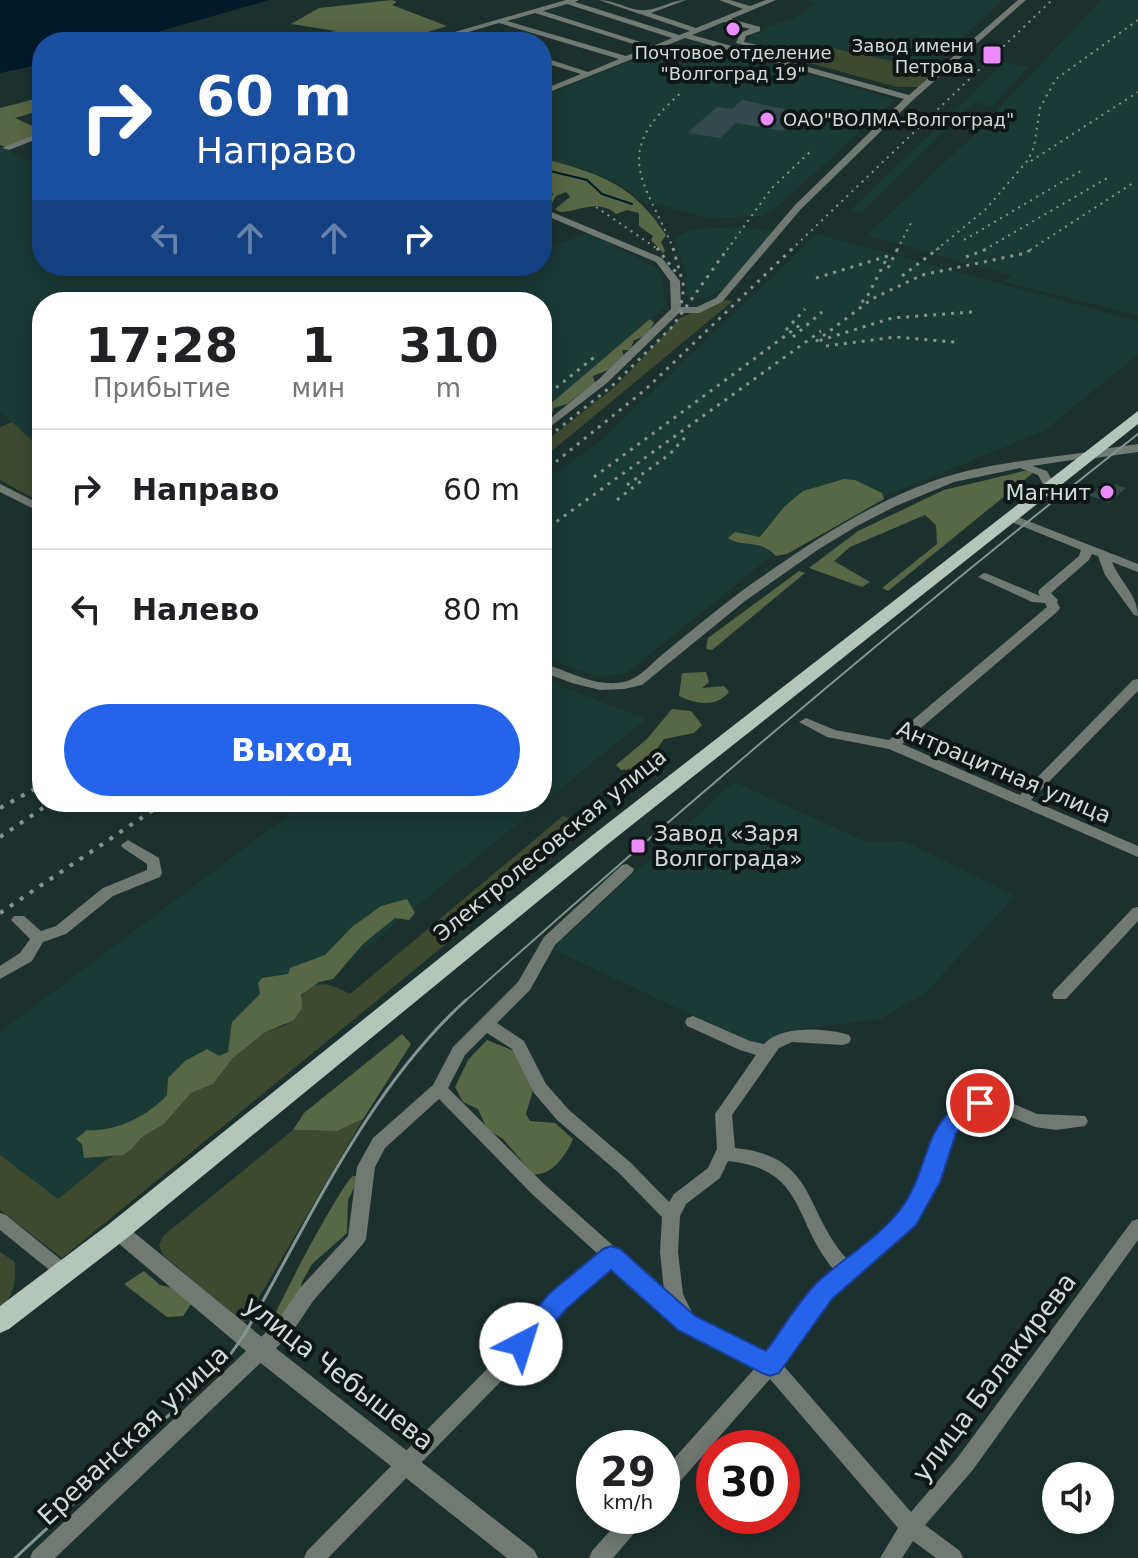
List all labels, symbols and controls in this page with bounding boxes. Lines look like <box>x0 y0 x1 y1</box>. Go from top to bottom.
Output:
marker: Почтовое отделение "Волгоград 19" <box>724 20 742 38</box>
place label: Завод имени Петрова <box>852 35 974 77</box>
place label: Почтовое отделение "Волгоград 19" <box>634 42 832 84</box>
marker: Завод имени Петрова <box>981 44 1003 66</box>
text: 60 m <box>196 63 352 128</box>
icon: right <box>64 64 168 168</box>
place label: ОАО"ВОЛМА-Волгоград" <box>783 109 1014 130</box>
marker: ОАО"ВОЛМА-Волгоград" <box>758 110 776 128</box>
text: Направо <box>196 130 357 171</box>
icon: left <box>144 216 188 260</box>
icon: ahead <box>228 216 272 260</box>
icon: ahead <box>312 216 356 260</box>
icon: right <box>396 216 440 260</box>
text: 17:28 <box>85 317 238 373</box>
text: 1 <box>302 317 335 373</box>
text: 310 <box>398 317 499 373</box>
text: Прибытие <box>93 373 231 403</box>
text: мин <box>292 373 345 403</box>
text: m <box>436 373 461 403</box>
icon: right <box>64 467 108 511</box>
text: Направо <box>132 472 279 507</box>
text: 60 m <box>443 472 520 507</box>
place label: Магнит <box>1005 480 1091 505</box>
marker: Магнит <box>1098 483 1116 501</box>
icon: left <box>64 587 108 631</box>
text: Налево <box>132 592 259 627</box>
text: 80 m <box>443 592 520 627</box>
button: Выход <box>64 704 520 796</box>
street label: Антрацитная улица <box>893 716 1115 828</box>
street label: Электролесовская улица <box>429 744 671 946</box>
place label: Завод «Заря Волгограда» <box>654 821 803 871</box>
marker: Завод «Заря Волгограда» <box>629 837 647 855</box>
pin <box>946 1069 1014 1137</box>
icon: arrive <box>958 1081 1002 1125</box>
street label: улица Балакирева <box>906 1267 1082 1487</box>
street label: улица Чебышева <box>238 1290 440 1456</box>
position arrow <box>479 1302 563 1386</box>
street label: Ереванская улица <box>32 1339 234 1531</box>
speed limit sign: 30 <box>696 1430 800 1534</box>
text: 29 <box>600 1449 656 1495</box>
map controls <box>1042 1462 1114 1534</box>
button: sound <box>1042 1462 1114 1534</box>
text: km/h <box>603 1490 653 1514</box>

